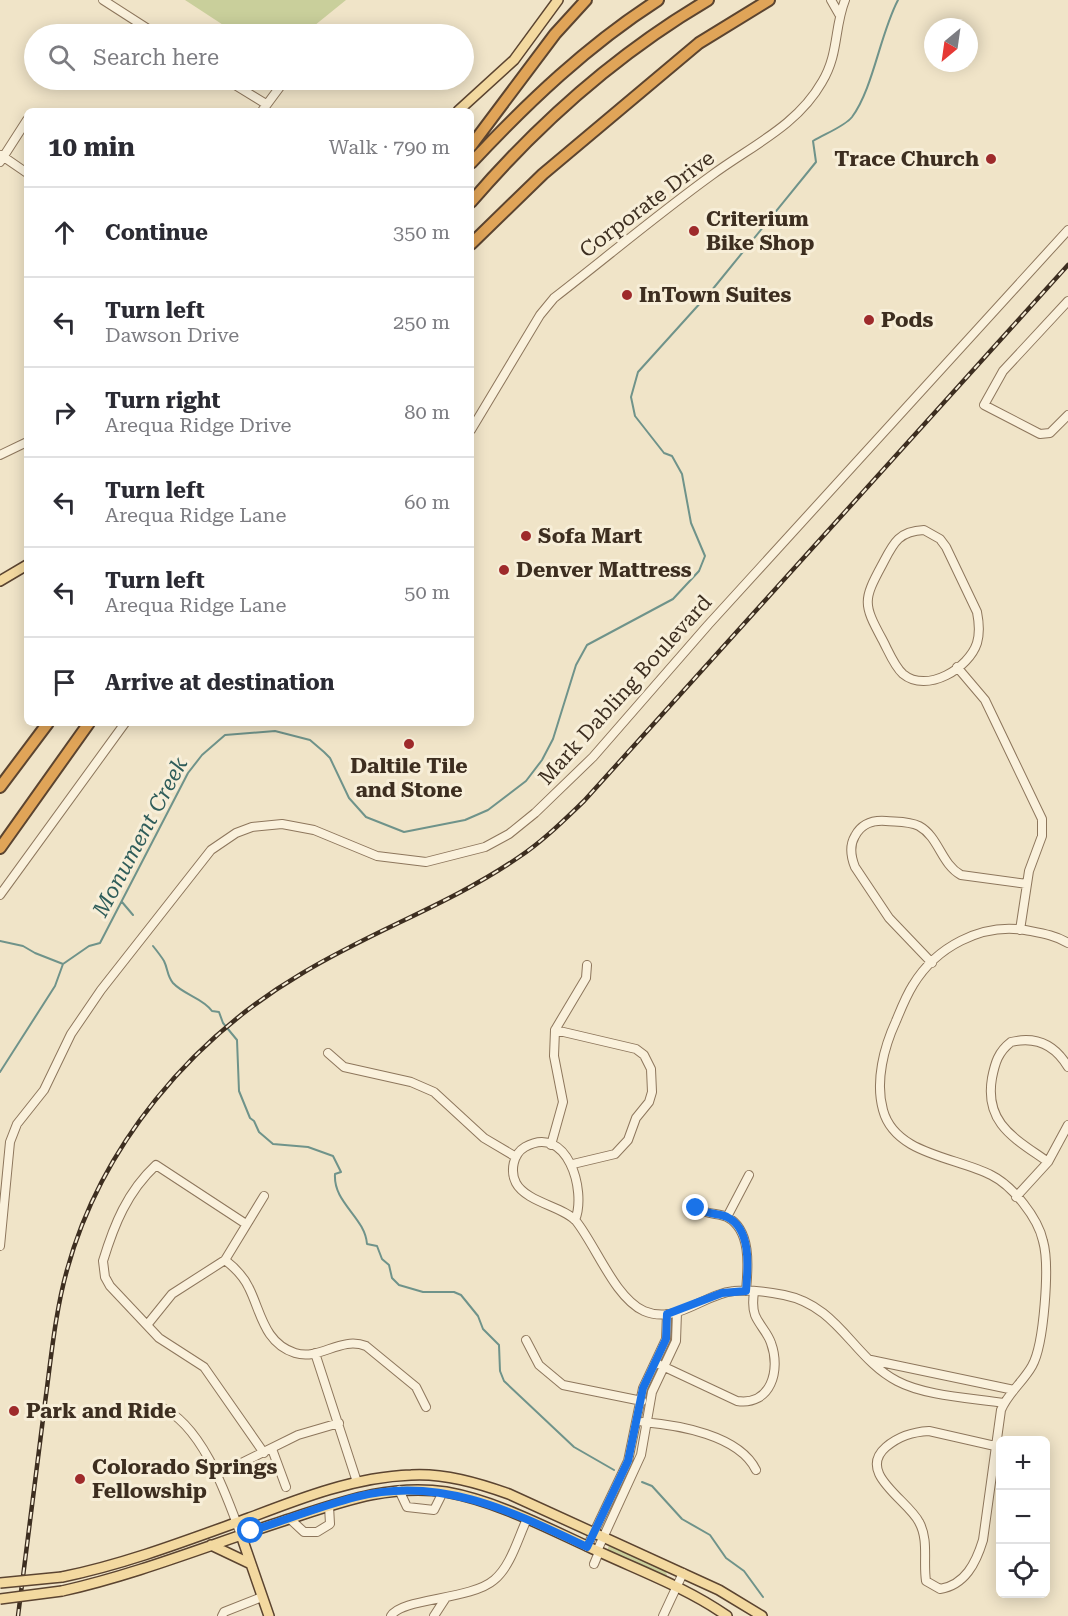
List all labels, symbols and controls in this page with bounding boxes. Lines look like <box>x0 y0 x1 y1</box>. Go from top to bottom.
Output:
north arrow <box>924 18 978 72</box>
search box <box>24 24 474 90</box>
icon: search <box>45 41 78 74</box>
text: Search here <box>93 45 219 70</box>
text: 10 min <box>48 132 135 162</box>
text: Walk · 790 m <box>329 135 450 159</box>
street label: Corporate Drive <box>575 146 719 262</box>
place label: Trace Church <box>834 147 979 171</box>
marker: Trace Church <box>984 152 998 166</box>
place label: Criterium Bike Shop <box>706 207 814 255</box>
icon: ahead <box>48 216 81 249</box>
text: Continue <box>105 220 208 245</box>
text: 350 m <box>393 220 450 244</box>
marker: Criterium Bike Shop <box>687 224 701 238</box>
place label: InTown Suites <box>639 283 791 307</box>
marker: InTown Suites <box>620 288 634 302</box>
text: Turn left <box>105 298 205 323</box>
icon: left <box>48 306 81 339</box>
place label: Pods <box>881 308 934 332</box>
text: 250 m <box>393 310 450 334</box>
marker: Pods <box>862 313 876 327</box>
text: Dawson Drive <box>105 323 239 347</box>
text: Turn right <box>105 388 220 413</box>
icon: right <box>48 396 81 429</box>
text: 80 m <box>404 400 450 424</box>
text: Arequa Ridge Drive <box>105 413 291 437</box>
text: Turn left <box>105 478 205 503</box>
icon: left <box>48 486 81 519</box>
text: 60 m <box>404 490 450 514</box>
text: Arequa Ridge Lane <box>105 503 286 527</box>
place label: Sofa Mart <box>538 524 643 548</box>
marker: Sofa Mart <box>519 529 533 543</box>
place label: Denver Mattress <box>516 558 692 582</box>
marker: Denver Mattress <box>497 563 511 577</box>
text: Turn left <box>105 568 205 593</box>
icon: left <box>48 576 81 609</box>
text: 50 m <box>404 580 450 604</box>
street label: Mark Dabling Boulevard <box>534 590 717 790</box>
text: Arequa Ridge Lane <box>105 593 286 617</box>
icon: arrive <box>48 666 81 699</box>
text: Arrive at destination <box>105 670 334 695</box>
marker: Daltile Tile and Stone <box>402 737 416 751</box>
water label: Monument Creek <box>87 753 193 922</box>
place label: Daltile Tile and Stone <box>350 754 468 802</box>
route end <box>682 1194 708 1220</box>
place label: Park and Ride <box>26 1399 176 1423</box>
marker: Park and Ride <box>7 1404 21 1418</box>
map controls <box>996 1436 1050 1598</box>
button: + <box>996 1436 1050 1490</box>
place label: Colorado Springs Fellowship <box>92 1455 277 1503</box>
marker: Colorado Springs Fellowship <box>73 1472 87 1486</box>
button: − <box>996 1490 1050 1544</box>
route start <box>237 1517 263 1543</box>
button: locate <box>996 1544 1050 1598</box>

